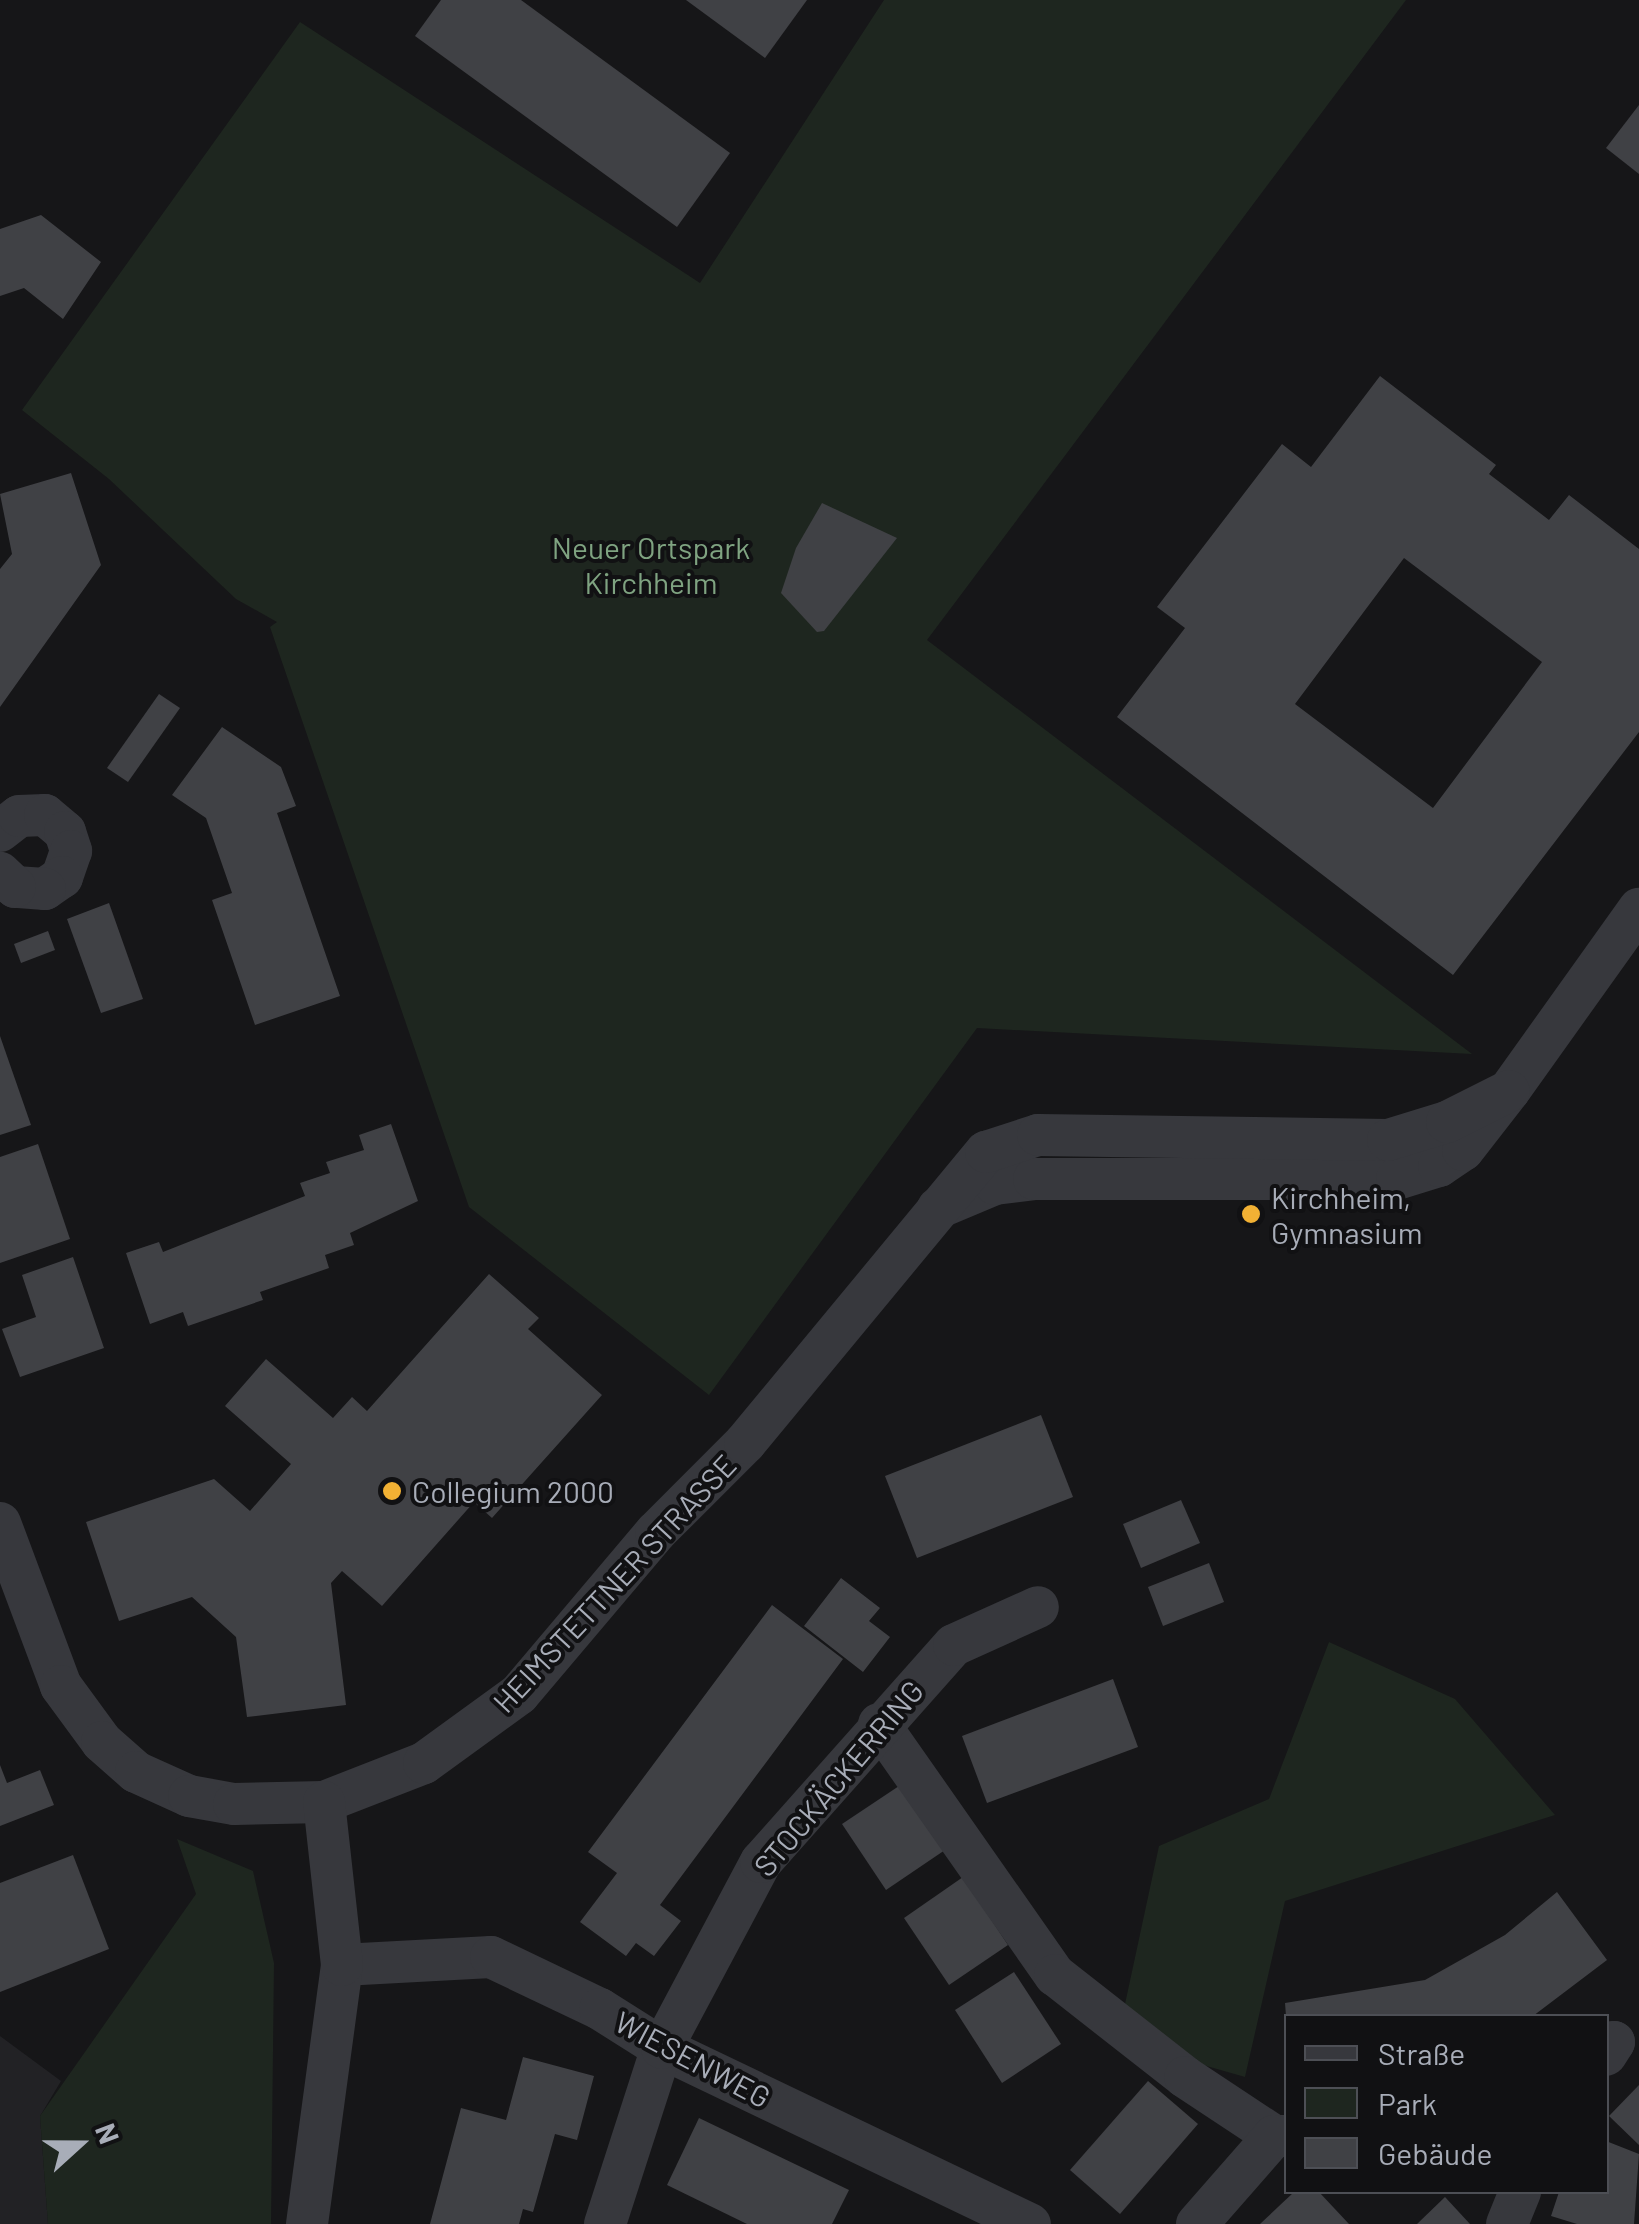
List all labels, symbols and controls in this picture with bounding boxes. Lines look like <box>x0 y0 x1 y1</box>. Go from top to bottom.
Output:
park label: Neuer Ortspark Kirchheim <box>552 529 750 600</box>
place label: Kirchheim, Gymnasium <box>1271 1179 1422 1250</box>
marker: Kirchheim, Gymnasium <box>1240 1203 1262 1225</box>
street label: HEIMSTETTNER STRASSE <box>485 1447 743 1719</box>
place label: Collegium 2000 <box>412 1473 614 1509</box>
marker: Collegium 2000 <box>381 1480 403 1502</box>
street label: STOCKÄCKERRING <box>746 1673 930 1883</box>
street label: WIESENWEG <box>609 2003 777 2115</box>
legend <box>1284 2014 1609 2194</box>
text: Straße <box>1378 2035 1465 2071</box>
text: Park <box>1378 2085 1437 2121</box>
north arrow <box>30 2094 130 2194</box>
text: N <box>89 2118 127 2148</box>
text: Gebäude <box>1378 2135 1492 2171</box>

